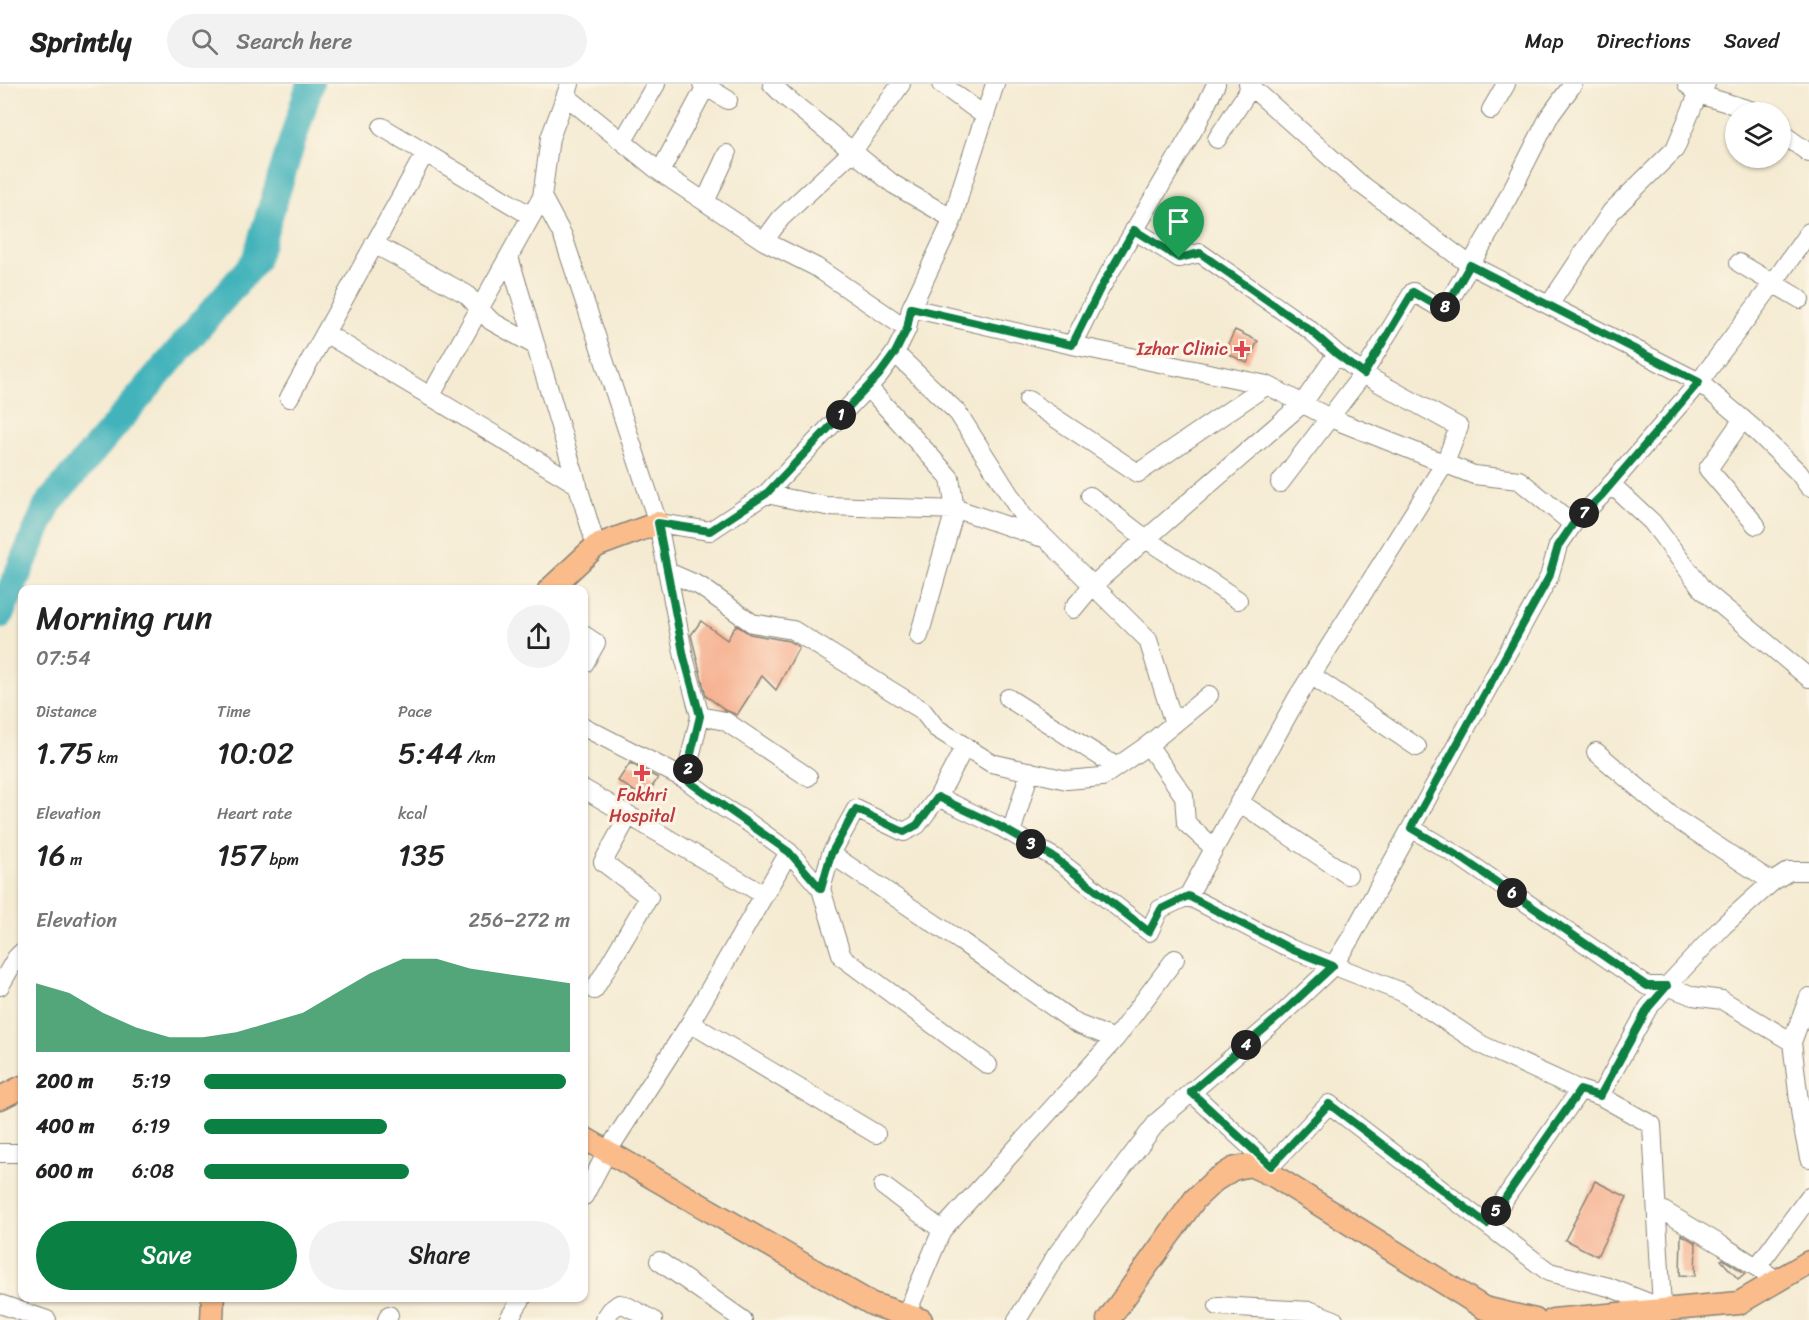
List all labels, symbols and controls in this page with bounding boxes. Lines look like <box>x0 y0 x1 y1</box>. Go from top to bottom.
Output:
search box <box>167 14 587 68</box>
text: Sprintly <box>30 17 131 66</box>
text: Search here <box>236 22 352 61</box>
text: Map <box>1525 22 1563 60</box>
text: Directions <box>1596 22 1691 60</box>
text: Saved <box>1724 22 1779 60</box>
icon: search <box>188 25 221 58</box>
map controls <box>1725 102 1791 168</box>
button: layers <box>1725 102 1791 168</box>
pin <box>1153 196 1204 258</box>
icon: arrive <box>1162 205 1195 238</box>
pin: 8 <box>1430 292 1460 322</box>
text: 8 <box>1440 292 1450 321</box>
place label: Izhar Clinic <box>1136 333 1228 365</box>
marker: Izhar Clinic <box>1233 340 1251 358</box>
pin: 1 <box>826 400 856 430</box>
text: 1 <box>838 400 844 429</box>
pin: 7 <box>1569 498 1599 528</box>
text: 7 <box>1579 498 1589 527</box>
text: Morning run <box>36 589 212 647</box>
button: share <box>507 605 570 668</box>
text: 07:54 <box>36 641 91 676</box>
text: Distance <box>36 697 97 726</box>
text: Time <box>217 697 251 726</box>
text: Pace <box>398 697 432 726</box>
text: 1.75 <box>36 726 93 780</box>
text: 10:02 <box>217 726 294 780</box>
text: 5:44 <box>398 726 463 780</box>
text: km <box>93 743 118 772</box>
text: /km <box>463 743 496 772</box>
pin: 2 <box>673 754 703 784</box>
text: 2 <box>683 754 693 783</box>
marker: Fakhri Hospital <box>633 764 651 782</box>
place label: Fakhri Hospital <box>609 779 676 832</box>
text: Elevation <box>36 799 101 828</box>
text: Heart rate <box>217 799 292 828</box>
text: kcal <box>398 799 427 828</box>
text: 16 <box>36 828 66 882</box>
text: 157 <box>217 828 265 882</box>
text: 135 <box>398 828 446 882</box>
pin: 3 <box>1016 829 1046 859</box>
text: 3 <box>1027 829 1035 858</box>
text: m <box>66 845 82 874</box>
text: bpm <box>265 845 299 874</box>
pin: 6 <box>1497 878 1527 908</box>
text: 6 <box>1507 878 1517 907</box>
text: Elevation <box>36 903 117 938</box>
text: 256–272 m <box>468 903 570 938</box>
pin: 4 <box>1231 1030 1261 1060</box>
text: 4 <box>1241 1030 1251 1059</box>
text: 200 m <box>36 1064 93 1099</box>
text: 5:19 <box>132 1064 171 1099</box>
text: 400 m <box>36 1109 94 1144</box>
text: 6:19 <box>132 1109 170 1144</box>
text: 600 m <box>36 1154 93 1189</box>
text: 6:08 <box>132 1154 174 1189</box>
pin: 5 <box>1481 1196 1511 1226</box>
text: 5 <box>1491 1196 1501 1225</box>
button: Save <box>36 1221 297 1290</box>
button: Share <box>309 1221 570 1290</box>

